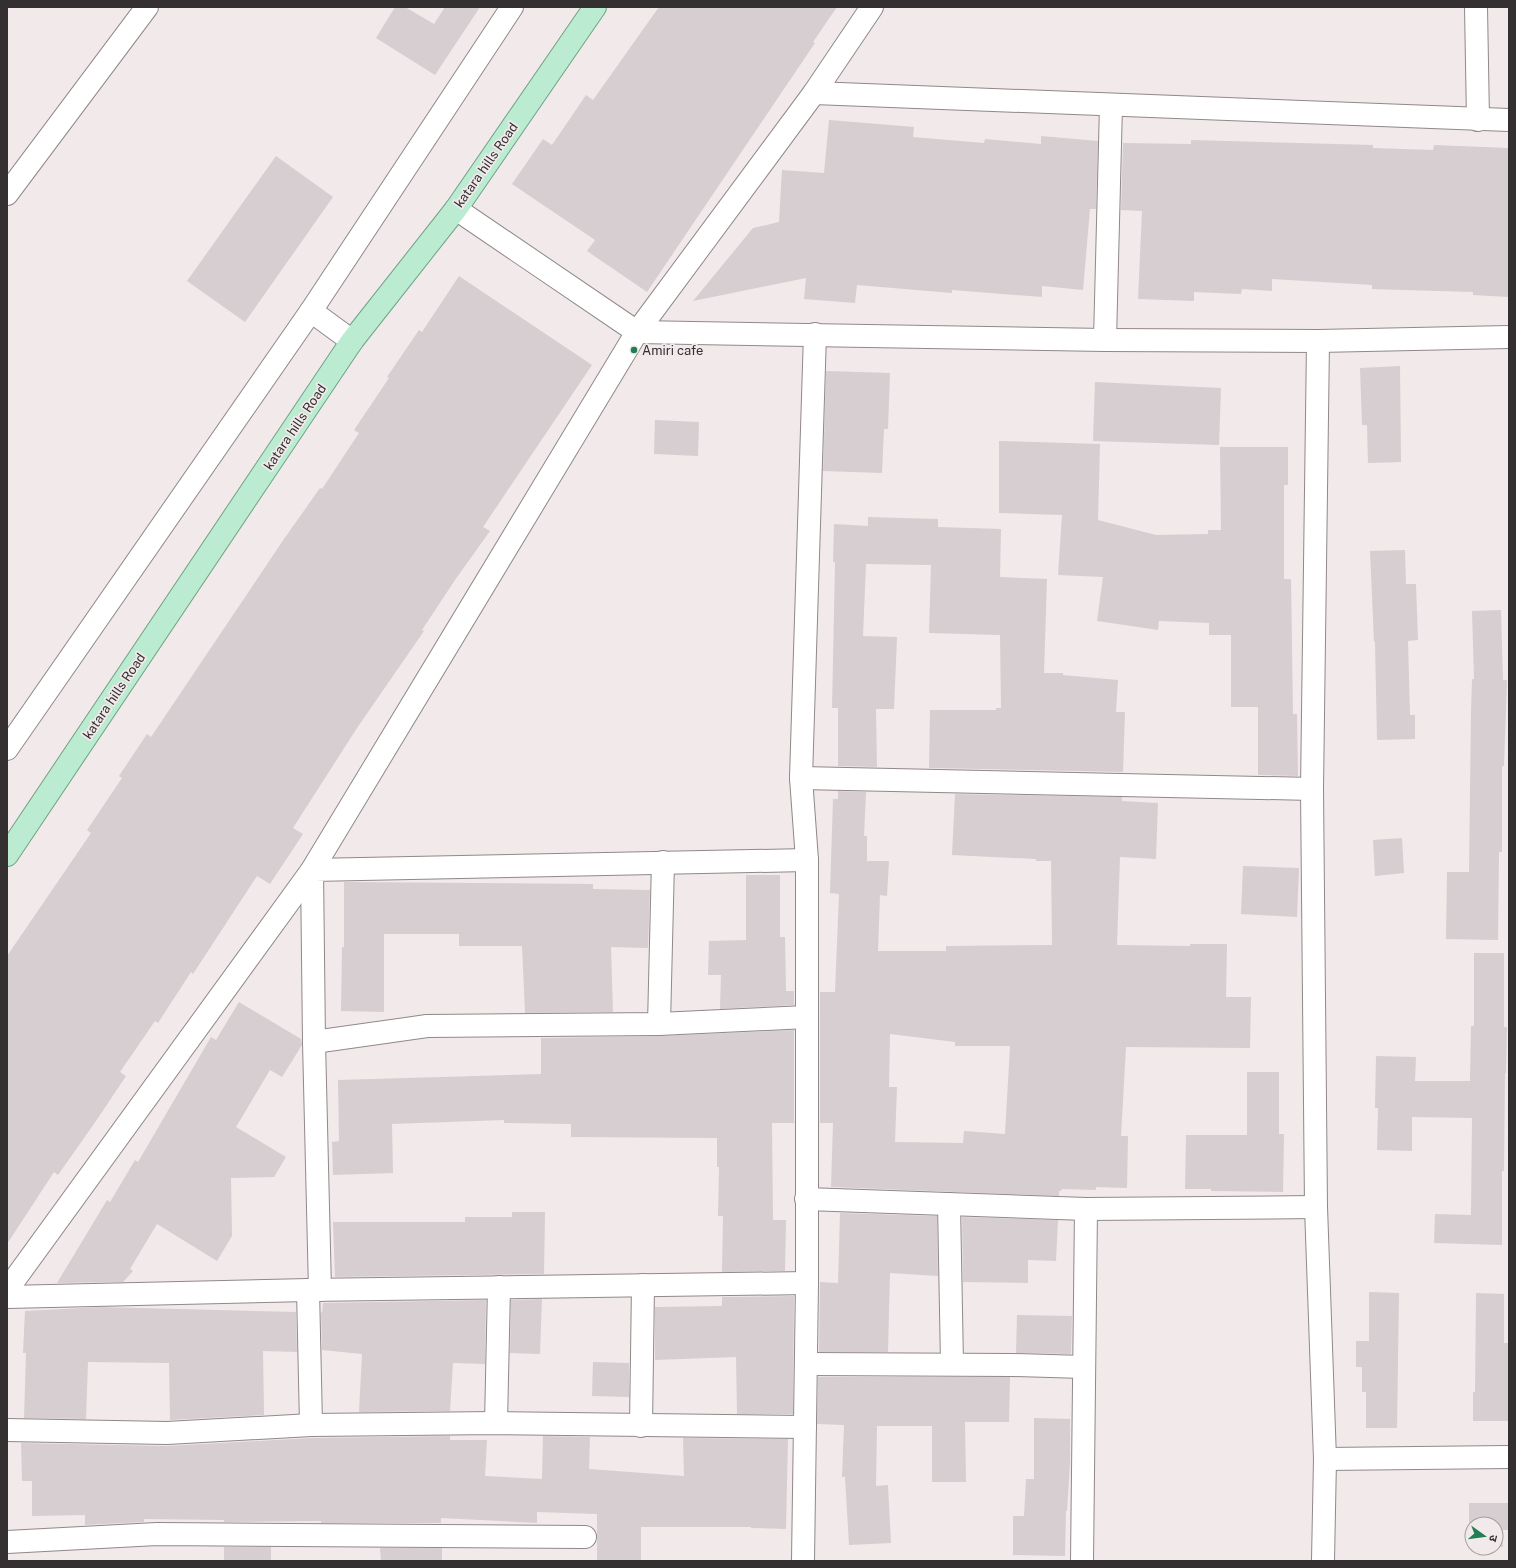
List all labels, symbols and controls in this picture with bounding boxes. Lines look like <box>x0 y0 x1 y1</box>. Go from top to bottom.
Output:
street label: katara hills Road <box>451 120 521 210</box>
place label: Amiri cafe <box>642 343 703 358</box>
marker: Amiri cafe <box>629 345 639 355</box>
street label: katara hills Road <box>261 381 329 473</box>
street label: katara hills Road <box>80 650 148 742</box>
north arrow <box>1464 1516 1504 1556</box>
text: उ <box>1487 1534 1500 1544</box>

